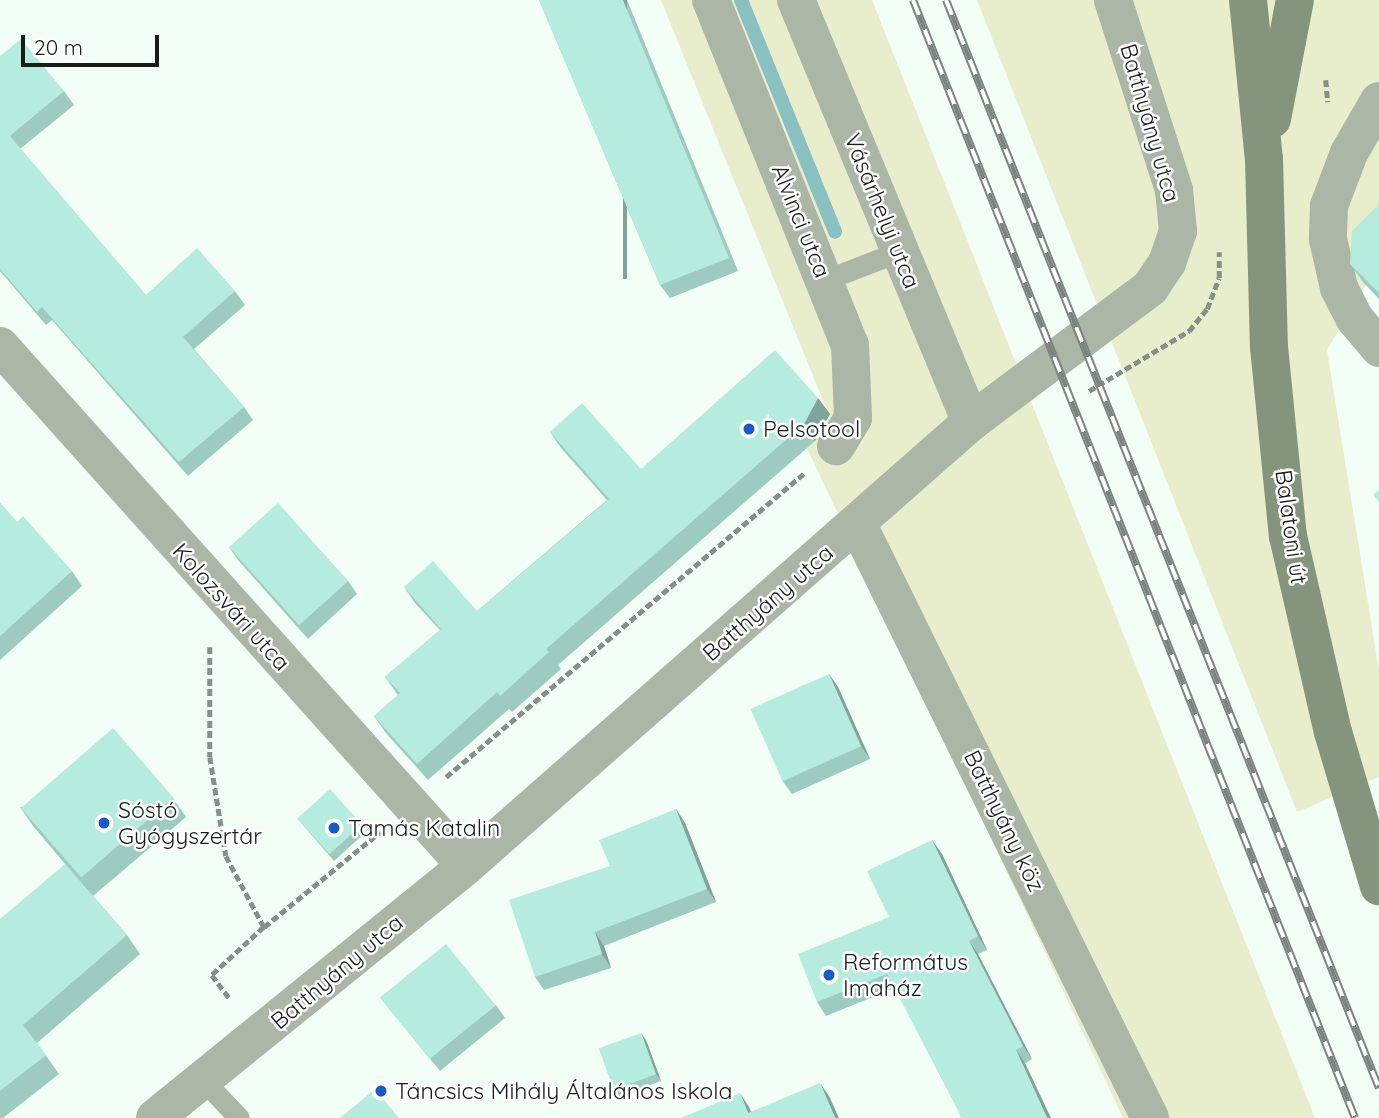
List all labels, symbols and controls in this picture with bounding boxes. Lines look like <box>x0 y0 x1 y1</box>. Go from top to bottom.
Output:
scale bar <box>24 21 163 65</box>
text: 20 m <box>34 34 83 60</box>
street label: Batthyány utca <box>1114 41 1186 205</box>
street label: Vásárhelyi utca <box>838 130 926 292</box>
street label: Alvinci utca <box>766 160 836 282</box>
place label: Pelsotool <box>763 415 860 443</box>
marker: Pelsotool <box>741 421 757 437</box>
street label: Balatoni út <box>1269 468 1313 586</box>
street label: Kolozsvári utca <box>166 537 296 677</box>
street label: Batthyány utca <box>697 539 839 667</box>
street label: Batthyány köz <box>958 746 1050 896</box>
place label: Sóstó Gyógyszertár <box>118 796 262 850</box>
place label: Tamás Katalin <box>348 814 500 842</box>
marker: Sóstó Gyógyszertár <box>96 815 112 831</box>
marker: Tamás Katalin <box>326 820 342 836</box>
street label: Batthyány utca <box>265 909 409 1035</box>
place label: Református Imaház <box>843 948 968 1002</box>
marker: Református Imaház <box>821 967 837 983</box>
place label: Táncsics Mihály Általános Iskola <box>395 1077 732 1105</box>
marker: Táncsics Mihály Általános Iskola <box>373 1083 389 1099</box>

